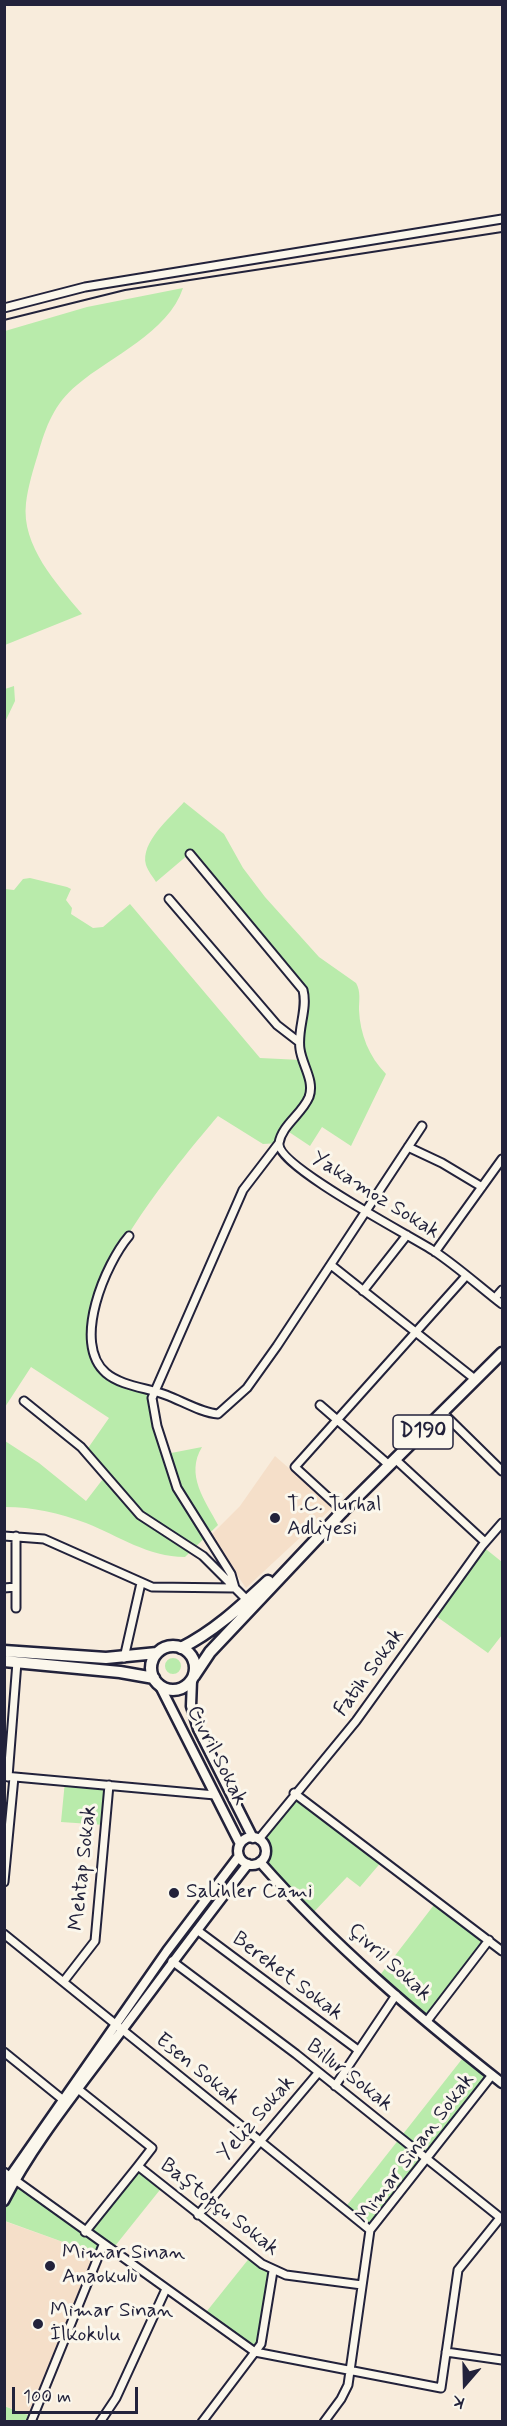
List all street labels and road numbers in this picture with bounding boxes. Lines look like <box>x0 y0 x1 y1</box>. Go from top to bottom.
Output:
street label: Yakamoz Sokak <box>306 1146 444 1246</box>
road number: D190 <box>393 1415 453 1449</box>
street label: Fatih Sokak <box>330 1624 410 1722</box>
street label: Civril Sokak <box>180 1702 252 1810</box>
street label: Mehtap Sokak <box>65 1804 103 1932</box>
street label: Çivril Sokak <box>342 1919 436 2007</box>
street label: Bereket Sokak <box>227 1927 347 2027</box>
street label: Esen Sokak <box>150 2028 244 2112</box>
street label: Billur Sokak <box>301 2034 397 2118</box>
street label: Mimar Sinan Sokak <box>351 2069 481 2229</box>
street label: Yeliz Sokak <box>213 2071 301 2167</box>
street label: Baştopçu Sokak <box>154 2154 284 2262</box>

